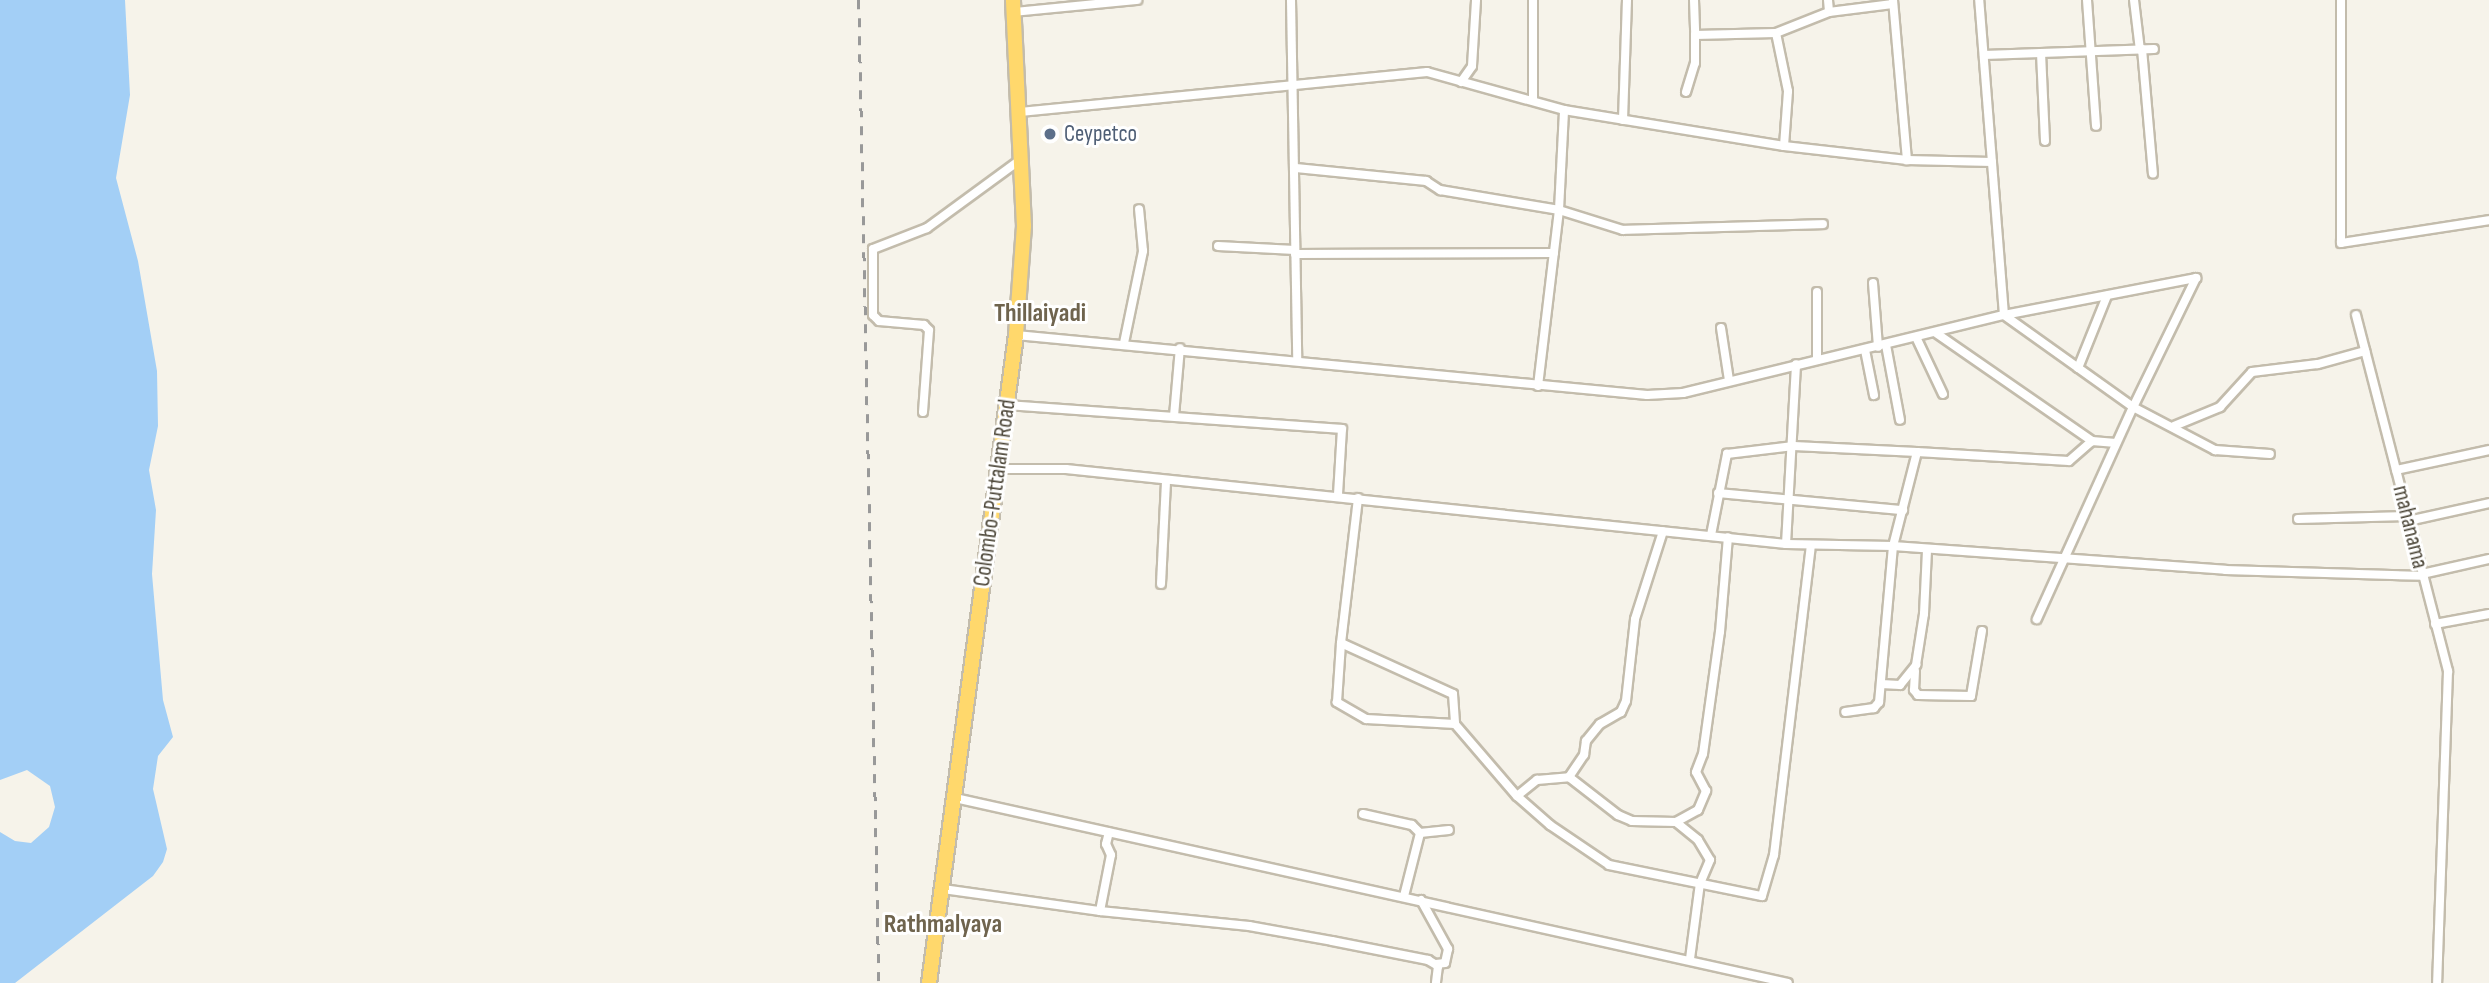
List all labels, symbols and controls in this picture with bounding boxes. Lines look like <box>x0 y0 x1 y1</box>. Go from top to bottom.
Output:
place label: Ceypetco <box>1064 120 1137 148</box>
marker: Ceypetco <box>1042 126 1058 142</box>
district label: Thillaiyadi <box>994 298 1086 330</box>
street label: Colombo-Puttalam Road <box>968 398 1022 588</box>
street label: mahanama <box>2386 483 2434 571</box>
district label: Rathmalyaya <box>884 909 1002 941</box>

